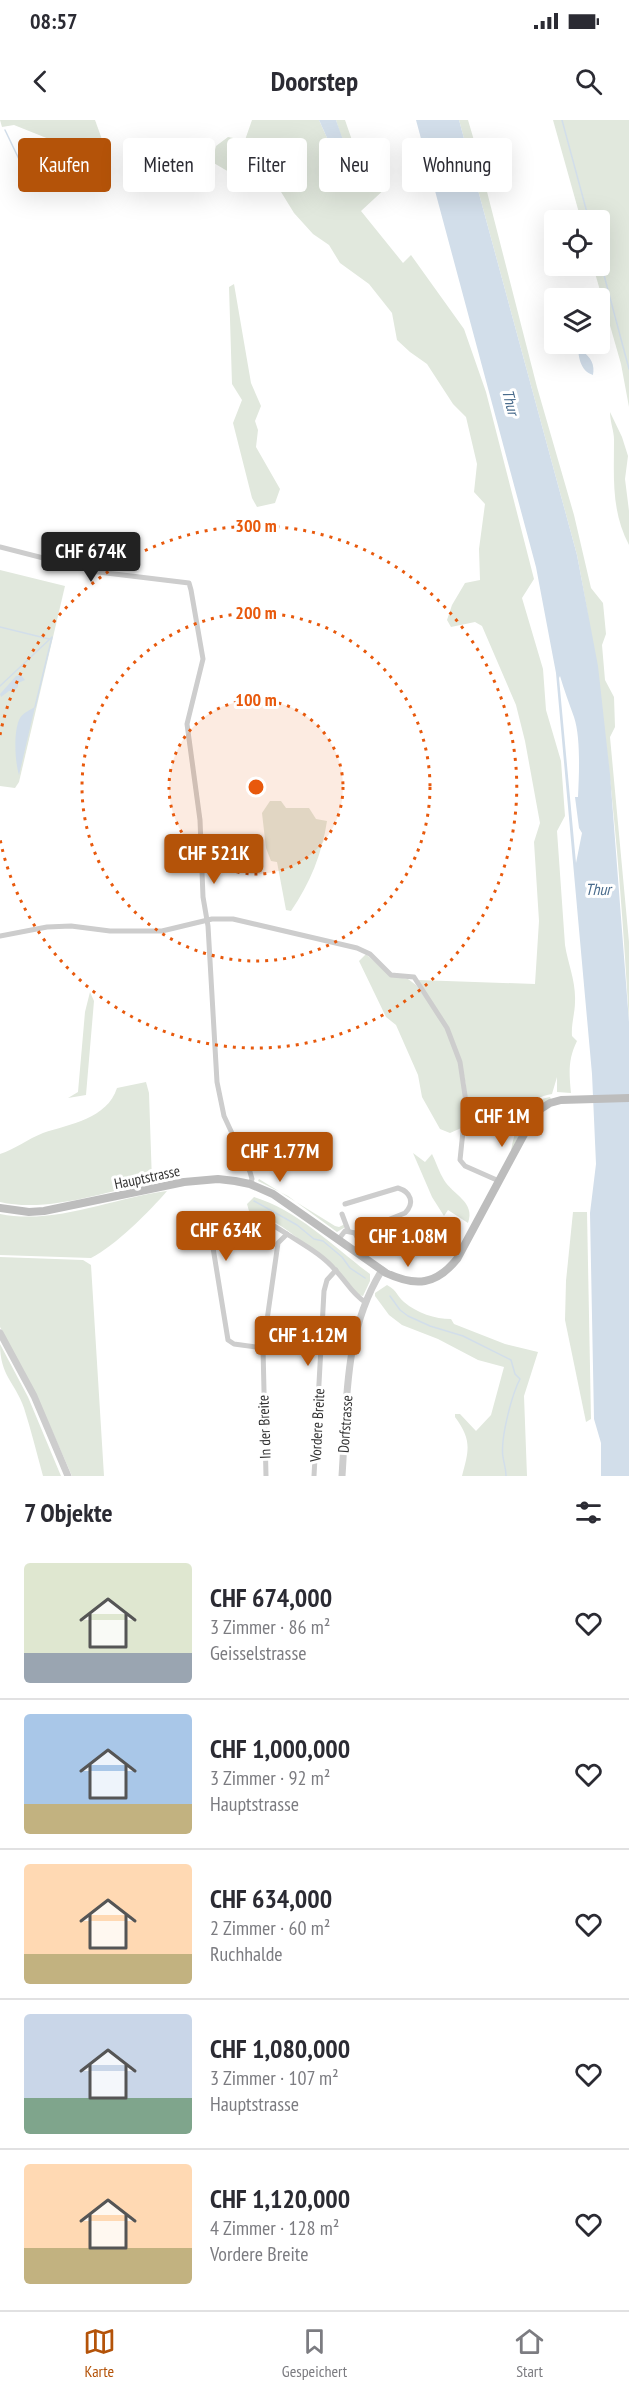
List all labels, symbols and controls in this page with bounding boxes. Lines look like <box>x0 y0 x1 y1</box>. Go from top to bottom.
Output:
text: 08:57 <box>30 7 78 35</box>
text: Doorstep <box>271 64 358 98</box>
icon: back <box>24 65 57 98</box>
icon: search <box>572 65 605 98</box>
chip: Kaufen <box>18 138 111 192</box>
chip: Mieten <box>123 138 215 192</box>
chip: Filter <box>227 138 307 192</box>
chip: Neu <box>319 138 390 192</box>
chip: Wohnung <box>402 138 512 192</box>
map controls <box>544 210 610 354</box>
button: locate <box>544 210 610 276</box>
button: layers <box>544 288 610 354</box>
water label: Thur <box>498 387 525 419</box>
text: 300 m <box>235 514 277 537</box>
pin: CHF 674K <box>29 532 153 583</box>
text: CHF 674K <box>55 538 127 564</box>
text: 200 m <box>235 601 277 624</box>
text: 100 m <box>235 688 277 711</box>
centre of rings <box>246 777 266 797</box>
pin: CHF 521K <box>152 834 276 885</box>
text: CHF 521K <box>178 840 250 866</box>
water label: Thur <box>585 879 613 899</box>
pin: CHF 1M <box>453 1097 551 1148</box>
text: CHF 1M <box>474 1103 530 1129</box>
pin: CHF 1.77M <box>211 1132 349 1183</box>
text: CHF 1.77M <box>241 1138 319 1164</box>
street label: Hauptstrasse <box>112 1161 182 1193</box>
pin: CHF 634K <box>164 1211 288 1262</box>
text: CHF 634K <box>190 1217 262 1243</box>
pin: CHF 1.08M <box>339 1217 477 1268</box>
text: CHF 1.08M <box>369 1223 447 1249</box>
pin: CHF 1.12M <box>239 1316 377 1367</box>
text: CHF 1.12M <box>269 1322 347 1348</box>
street label: Vordere Breite <box>306 1388 328 1463</box>
street label: Dorfstrasse <box>334 1394 356 1454</box>
street label: In der Breite <box>253 1395 275 1459</box>
text: 7 Objekte <box>24 1496 113 1529</box>
icon: filters <box>572 1496 605 1529</box>
text: CHF 674,000 <box>210 1581 332 1614</box>
icon: home <box>72 1587 144 1659</box>
icon: heart <box>572 1607 605 1640</box>
text: 3 Zimmer · 86 m² <box>210 1614 330 1640</box>
text: Geisselstrasse <box>210 1640 306 1666</box>
text: CHF 1,000,000 <box>210 1732 350 1765</box>
icon: home <box>72 1738 144 1810</box>
icon: heart <box>572 1758 605 1791</box>
text: 3 Zimmer · 92 m² <box>210 1765 330 1791</box>
text: Hauptstrasse <box>210 1791 299 1817</box>
text: CHF 634,000 <box>210 1882 332 1915</box>
icon: home <box>72 1888 144 1960</box>
icon: heart <box>572 1908 605 1941</box>
text: 2 Zimmer · 60 m² <box>210 1915 330 1941</box>
text: Ruchhalde <box>210 1941 283 1967</box>
text: CHF 1,080,000 <box>210 2032 350 2065</box>
icon: home <box>72 2038 144 2110</box>
icon: heart <box>572 2058 605 2091</box>
text: 3 Zimmer · 107 m² <box>210 2065 339 2091</box>
text: Hauptstrasse <box>210 2091 299 2117</box>
text: CHF 1,120,000 <box>210 2182 350 2215</box>
icon: home <box>72 2188 144 2260</box>
icon: heart <box>572 2208 605 2241</box>
text: 4 Zimmer · 128 m² <box>210 2215 339 2241</box>
text: Vordere Breite <box>210 2241 308 2267</box>
tab: Karte <box>83 2325 116 2381</box>
tab: Gespeichert <box>282 2325 347 2381</box>
tab: Start <box>513 2325 546 2381</box>

